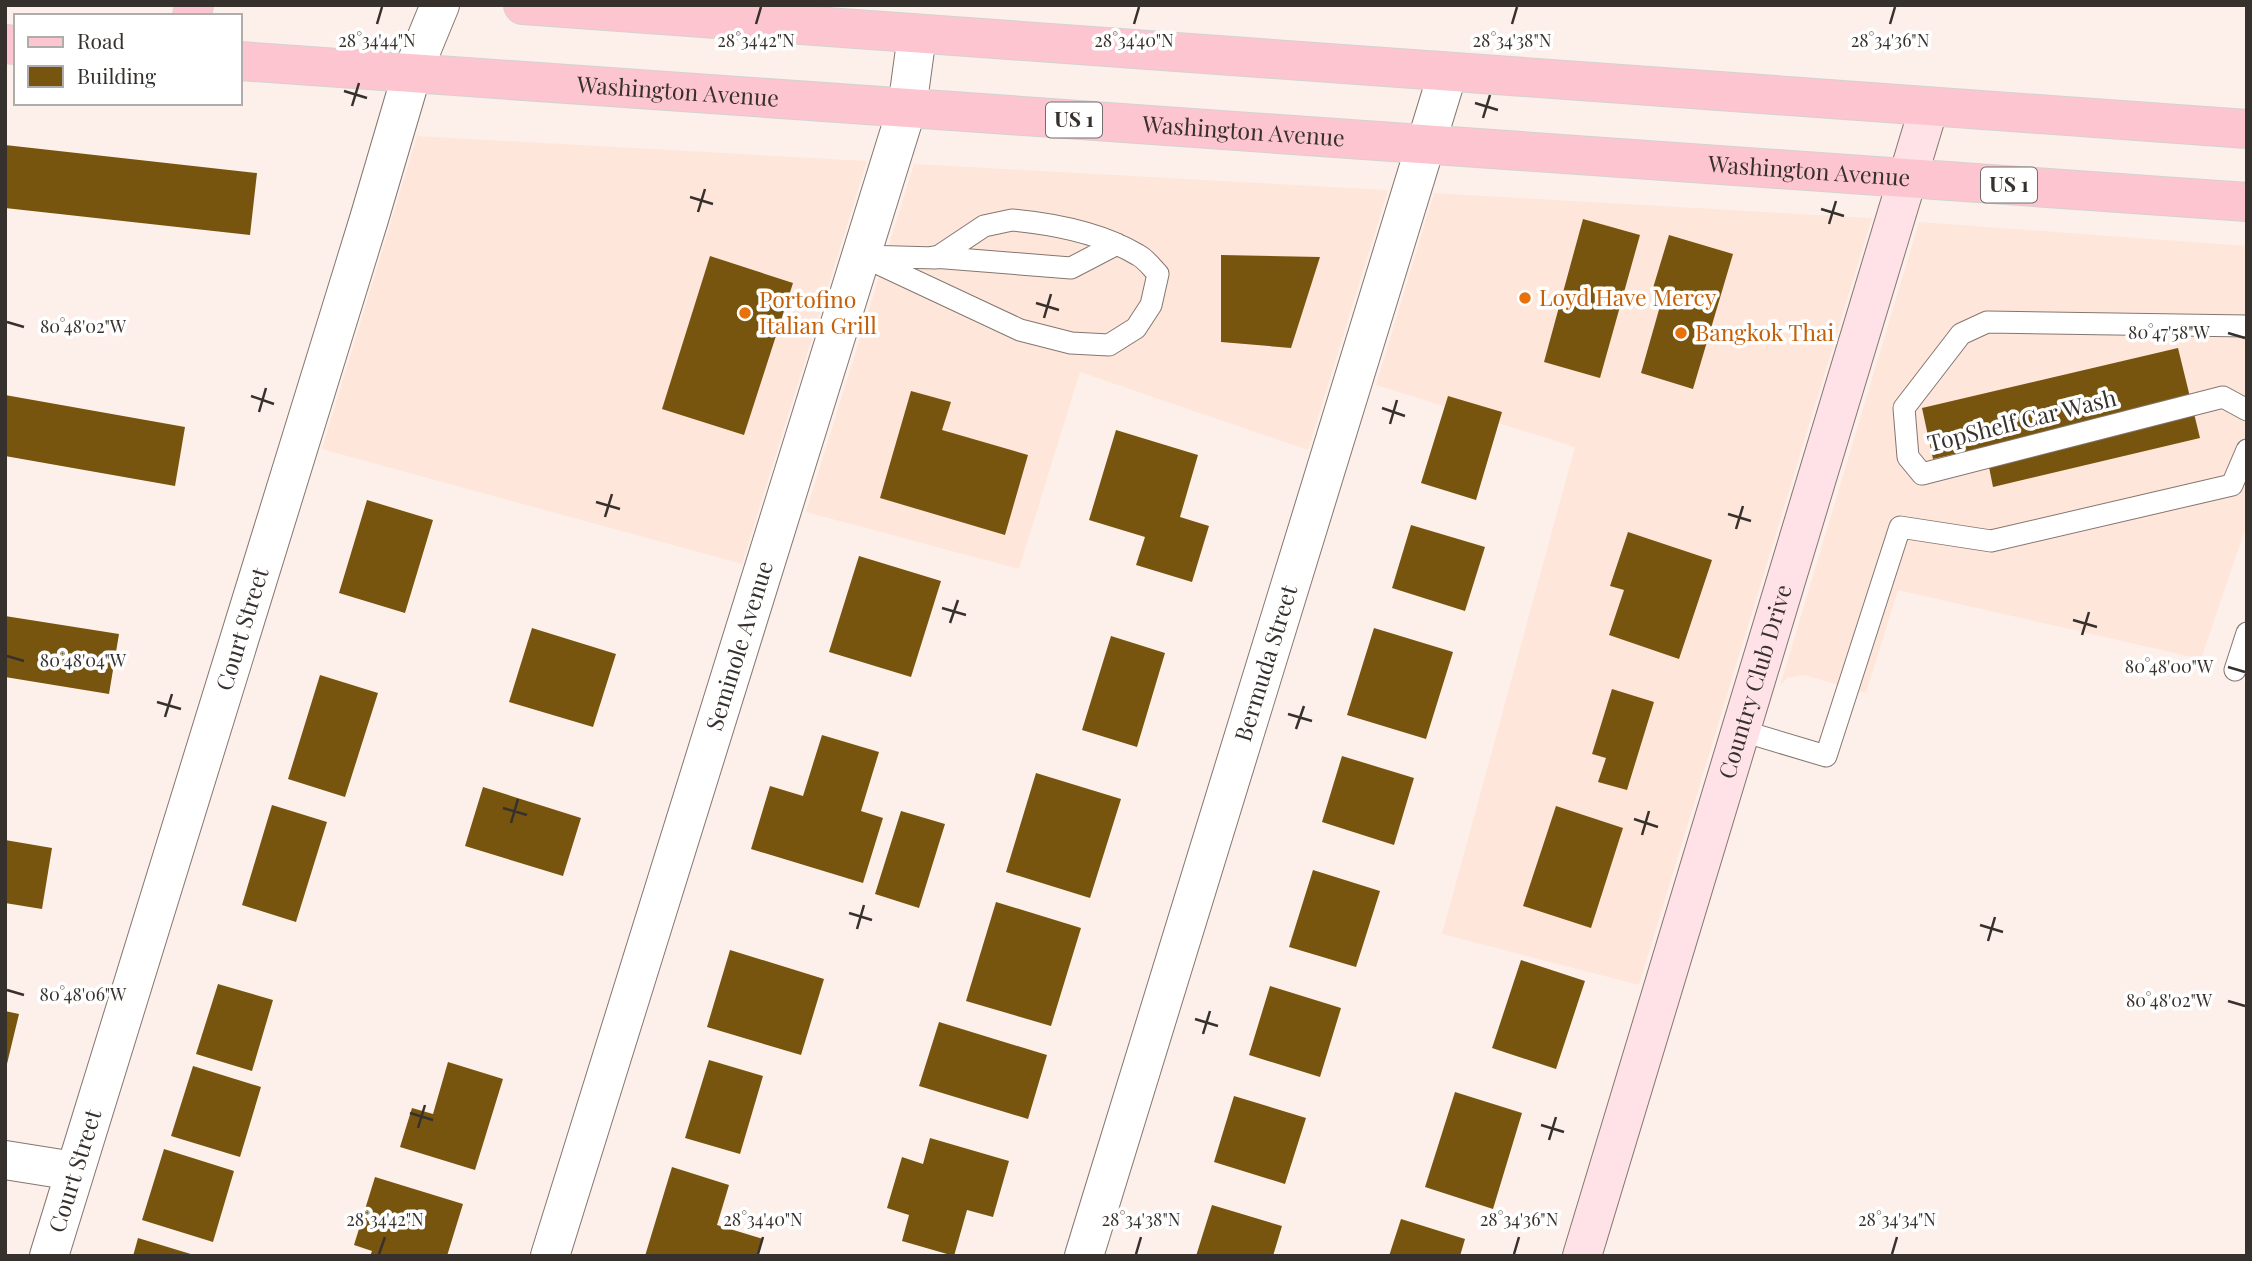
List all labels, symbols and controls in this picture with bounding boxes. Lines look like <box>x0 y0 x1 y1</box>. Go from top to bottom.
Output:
legend <box>14 14 242 105</box>
text: Road <box>77 26 125 54</box>
text: 28°34'44"N <box>338 28 416 52</box>
text: 28°34'42"N <box>717 28 795 52</box>
text: 28°34'40"N <box>1094 28 1174 52</box>
text: 28°34'38"N <box>1472 28 1552 52</box>
text: 28°34'36"N <box>1851 28 1930 52</box>
text: Building <box>77 61 156 89</box>
street label: Washington Avenue <box>575 68 780 113</box>
road number: US 1 <box>1046 102 1102 138</box>
street label: Washington Avenue <box>1140 107 1346 153</box>
street label: Washington Avenue <box>1706 147 1911 192</box>
road number: US 1 <box>1981 168 2037 202</box>
place label: Loyd Have Mercy <box>1539 281 1717 312</box>
place label: Portofino Italian Grill <box>759 283 877 340</box>
marker: Loyd Have Mercy <box>1517 290 1533 306</box>
marker: Portofino Italian Grill <box>737 305 753 321</box>
text: 80°48'02"W <box>40 314 127 338</box>
place label: Bangkok Thai <box>1695 316 1834 347</box>
text: 80°47'58"W <box>2128 320 2211 344</box>
marker: Bangkok Thai <box>1673 325 1689 341</box>
street label: TopShelf Car Wash <box>1924 381 2120 458</box>
street label: Seminole Avenue <box>697 557 779 734</box>
street label: Court Street <box>207 562 275 694</box>
street label: Bermuda Street <box>1226 580 1304 745</box>
street label: Country Club Drive <box>1710 580 1798 782</box>
text: 80°48'04"W <box>40 648 127 672</box>
text: 80°48'00"W <box>2125 654 2214 678</box>
text: 80°48'06"W <box>40 982 127 1006</box>
text: 80°48'02"W <box>2126 988 2213 1012</box>
street label: Court Street <box>40 1104 108 1236</box>
text: 28°34'42"N <box>346 1207 424 1231</box>
text: 28°34'40"N <box>723 1207 803 1231</box>
text: 28°34'38"N <box>1101 1207 1181 1231</box>
text: 28°34'36"N <box>1480 1207 1559 1231</box>
text: 28°34'34"N <box>1858 1207 1936 1231</box>

